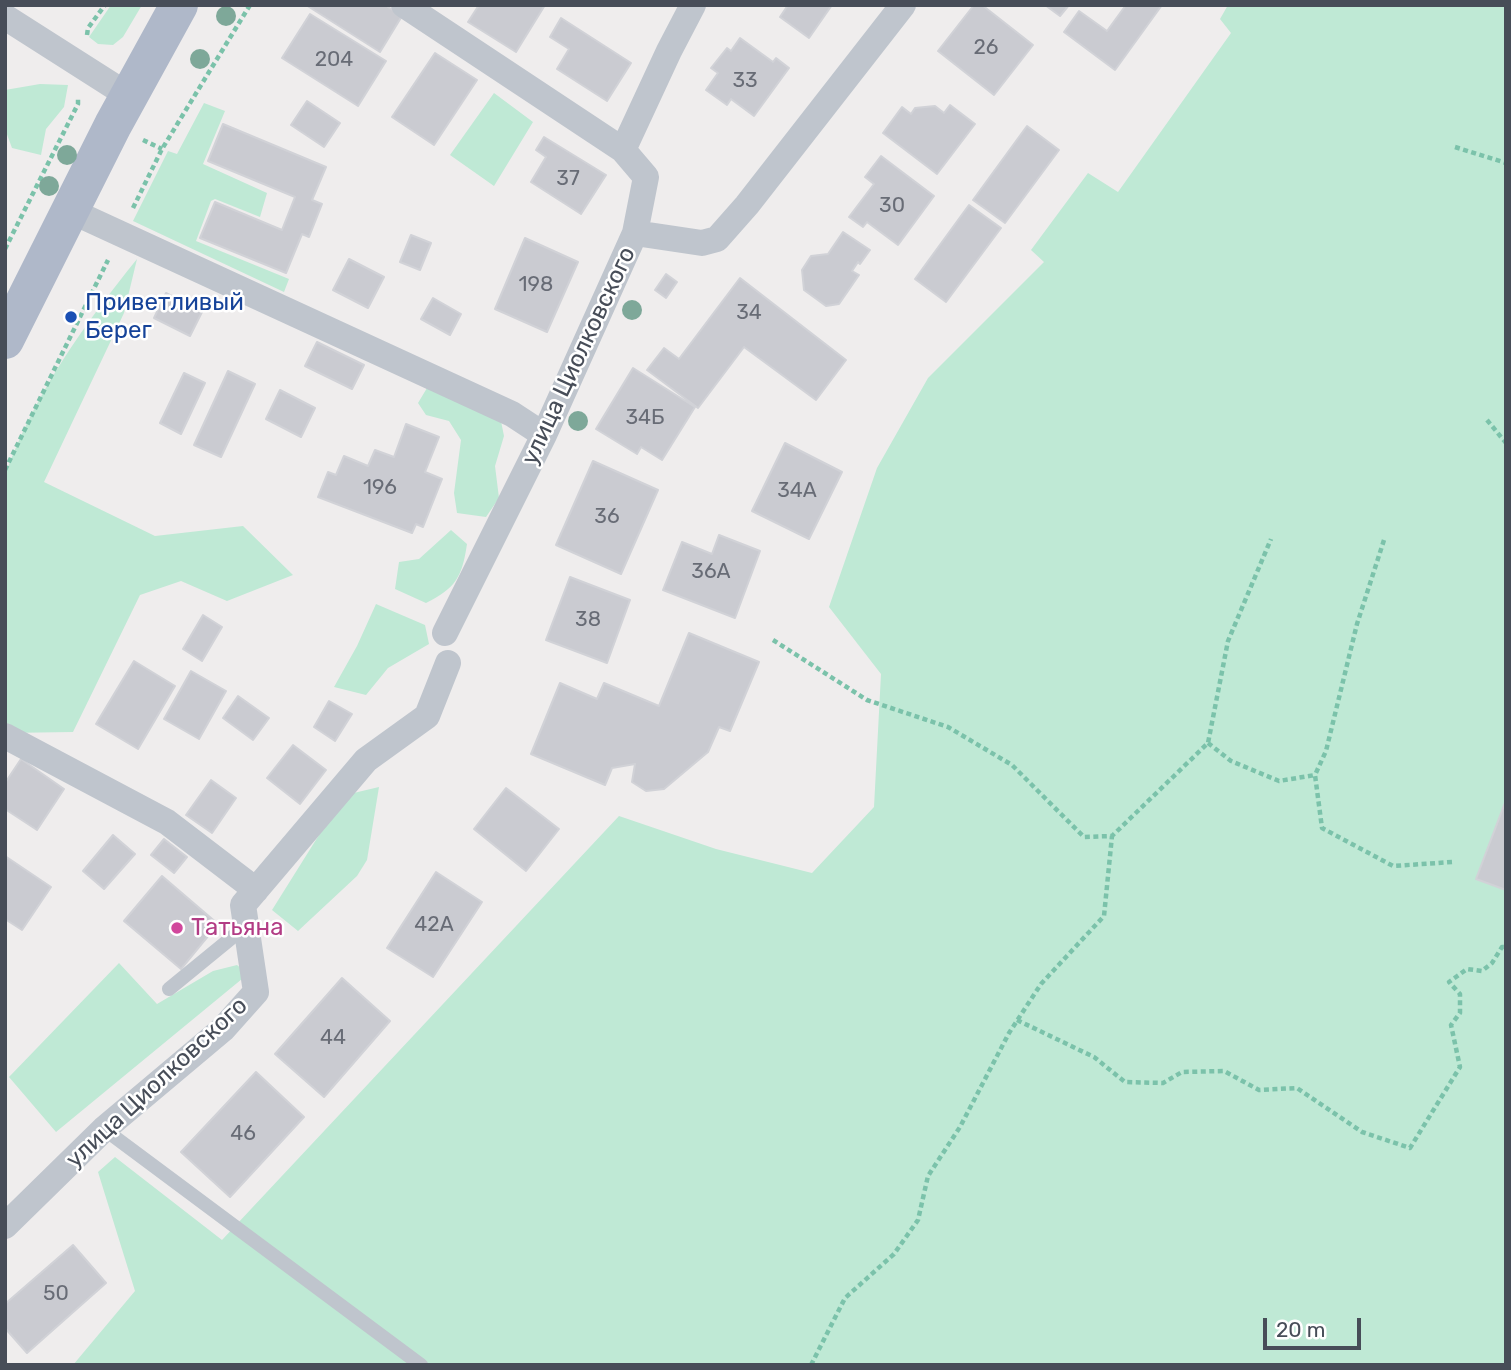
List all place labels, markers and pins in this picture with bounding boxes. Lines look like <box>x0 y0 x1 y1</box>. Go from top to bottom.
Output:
place label: Приветливый Берег <box>85 289 244 345</box>
marker: Приветливый Берег <box>63 309 79 325</box>
place label: Татьяна <box>191 914 283 942</box>
marker: Татьяна <box>169 920 185 936</box>

